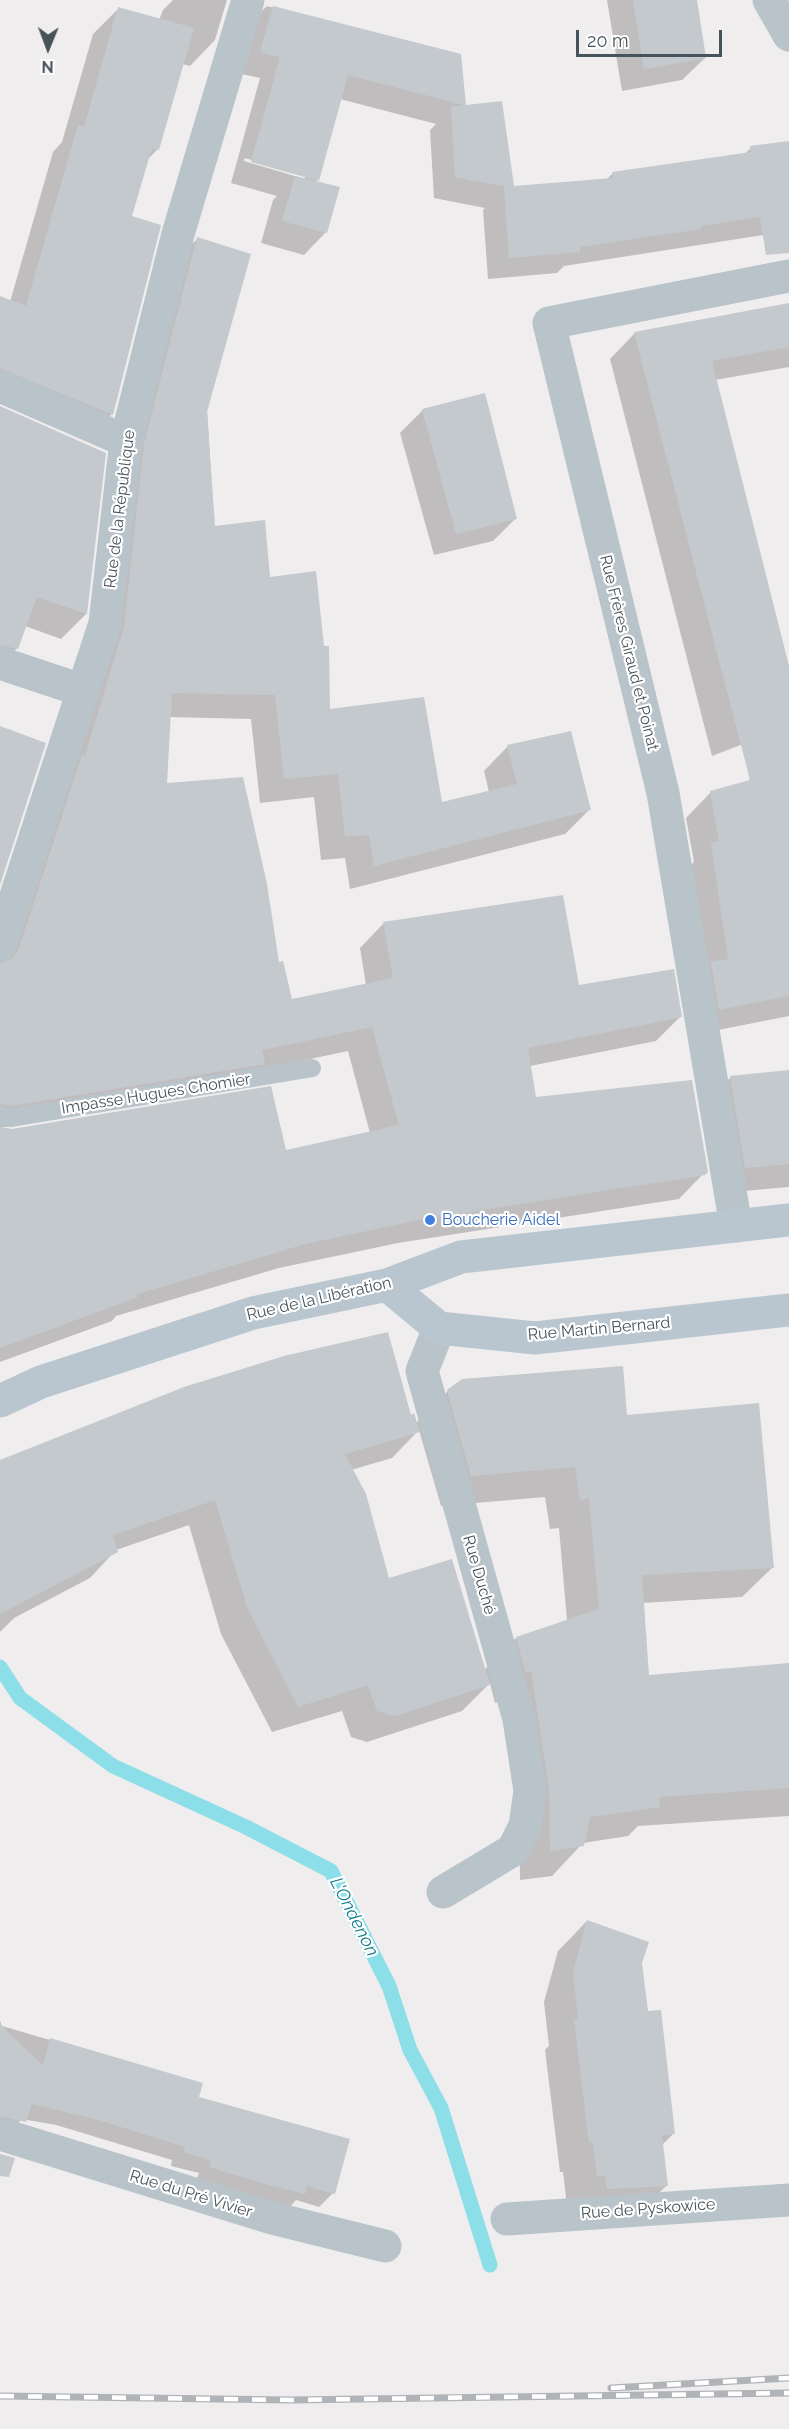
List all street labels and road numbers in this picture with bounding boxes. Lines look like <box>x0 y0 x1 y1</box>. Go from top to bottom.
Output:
street label: Rue de la République <box>101 429 139 589</box>
street label: Rue Frères Giraud et Poinat <box>595 553 663 753</box>
street label: Impasse Hugues Chomier <box>60 1070 252 1118</box>
street label: Rue de la Libération <box>245 1273 393 1325</box>
street label: Rue Martin Bernard <box>527 1313 671 1345</box>
street label: Rue Duché <box>459 1533 499 1617</box>
street label: Rue du Pré Vivier <box>127 2166 255 2222</box>
street label: Rue de Pyskowice <box>580 2195 716 2223</box>

